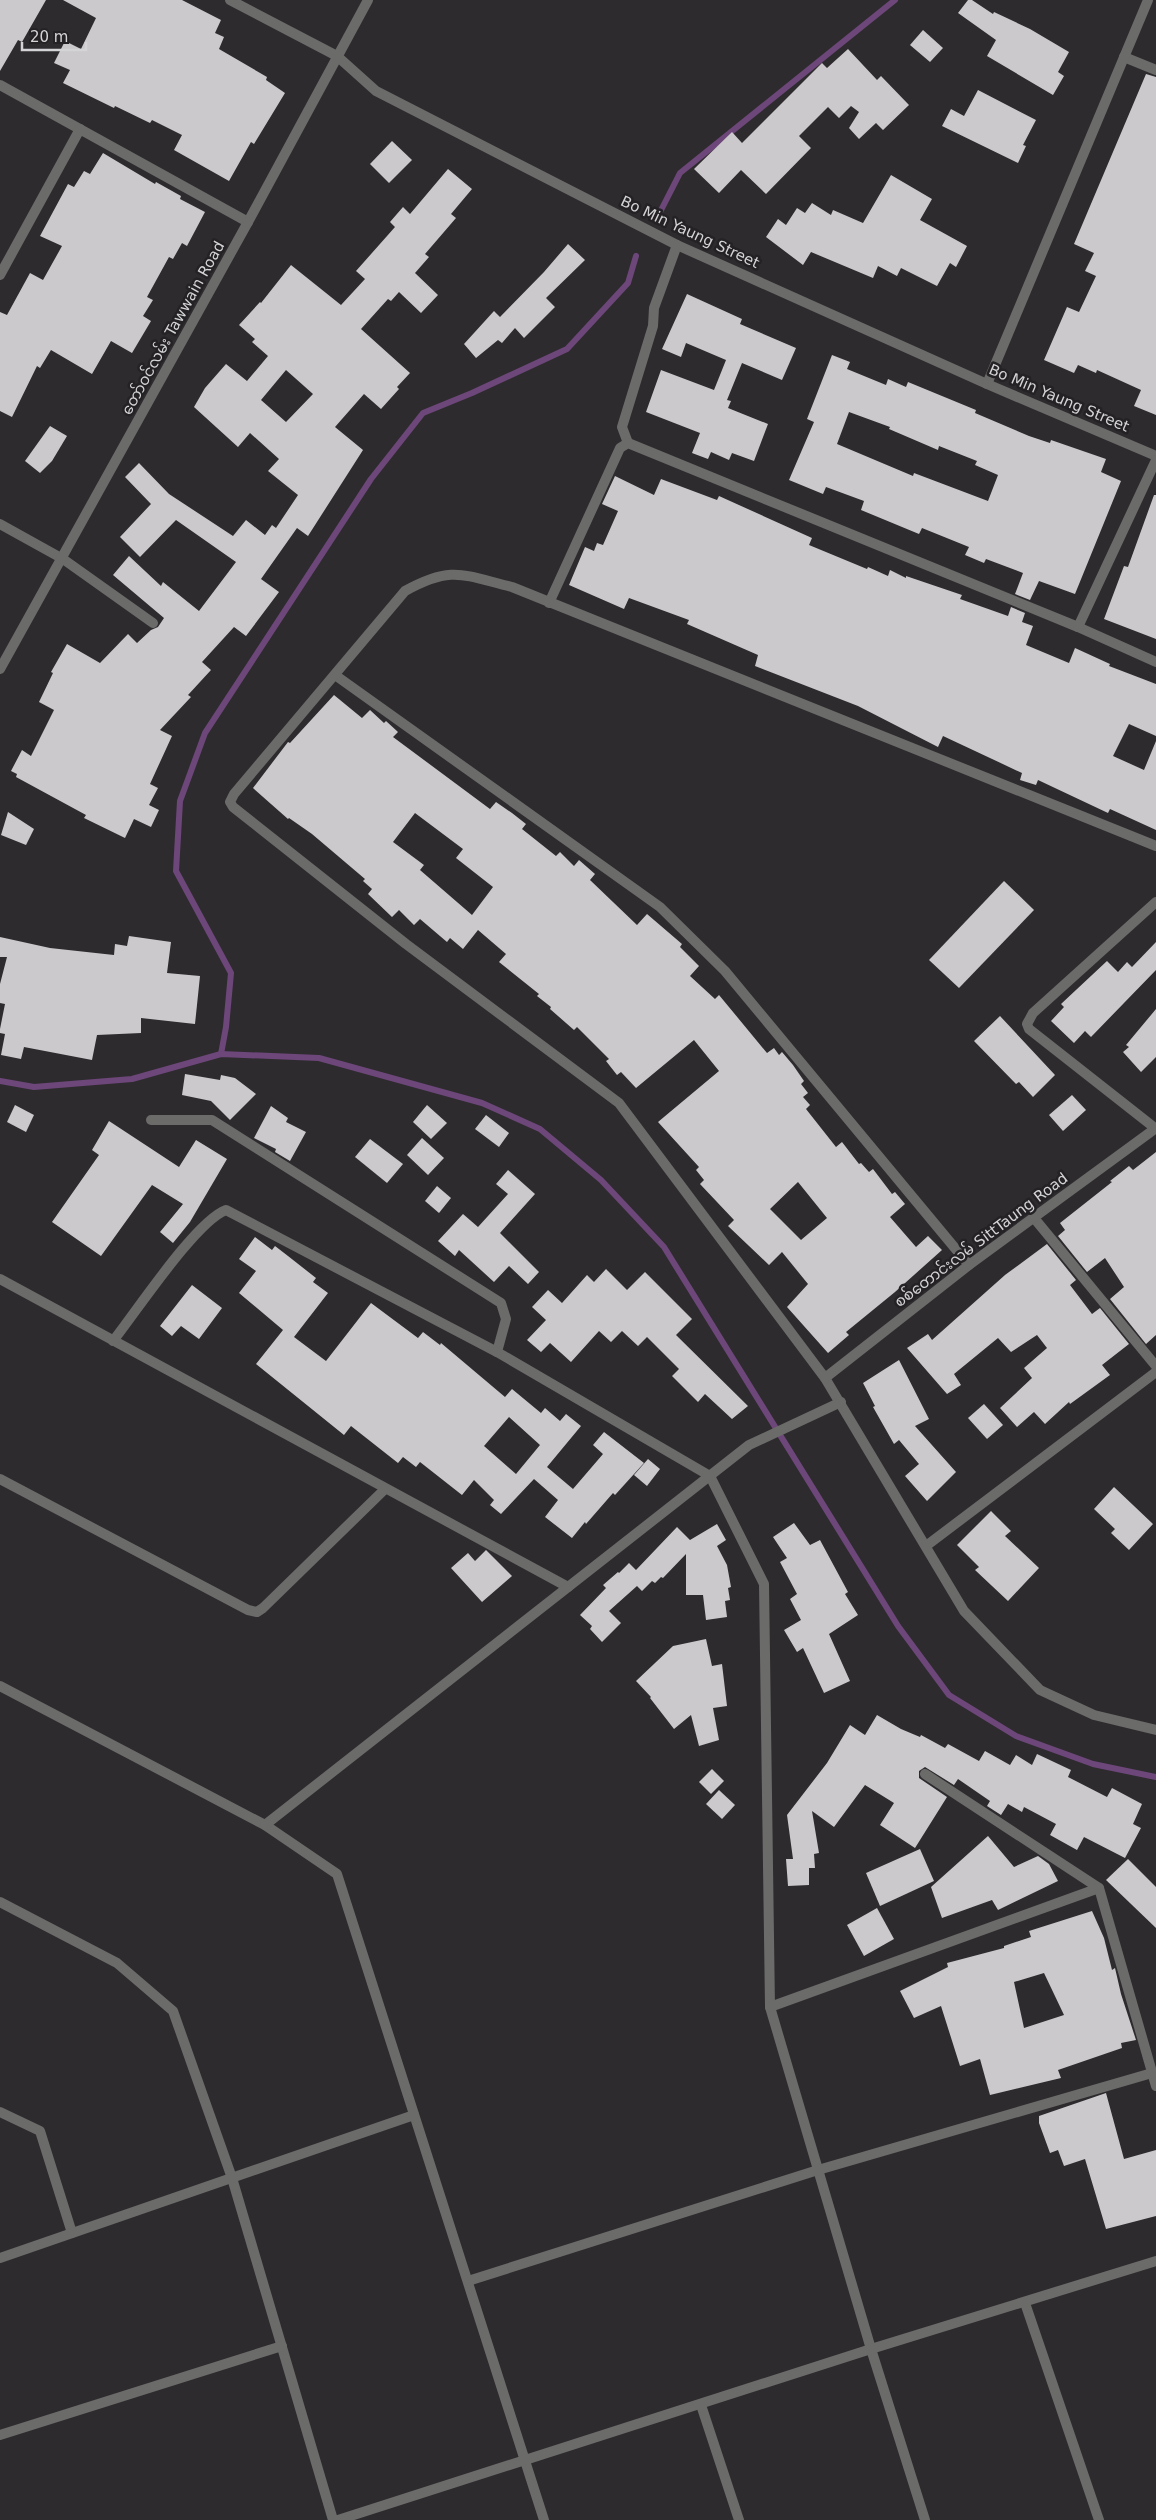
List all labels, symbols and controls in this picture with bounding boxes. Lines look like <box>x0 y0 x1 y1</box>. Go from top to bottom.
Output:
scale bar <box>22 20 86 52</box>
text: 20 m <box>30 28 68 46</box>
street label: Bo Min Yaung Street <box>618 192 762 272</box>
street label: တော်ဝင်လမ်း Tawwain Road <box>117 238 228 418</box>
street label: Bo Min Yaung Street <box>986 360 1132 436</box>
street label: စစ်တောင်းလမ် SittTaung Road <box>890 1168 1071 1311</box>

